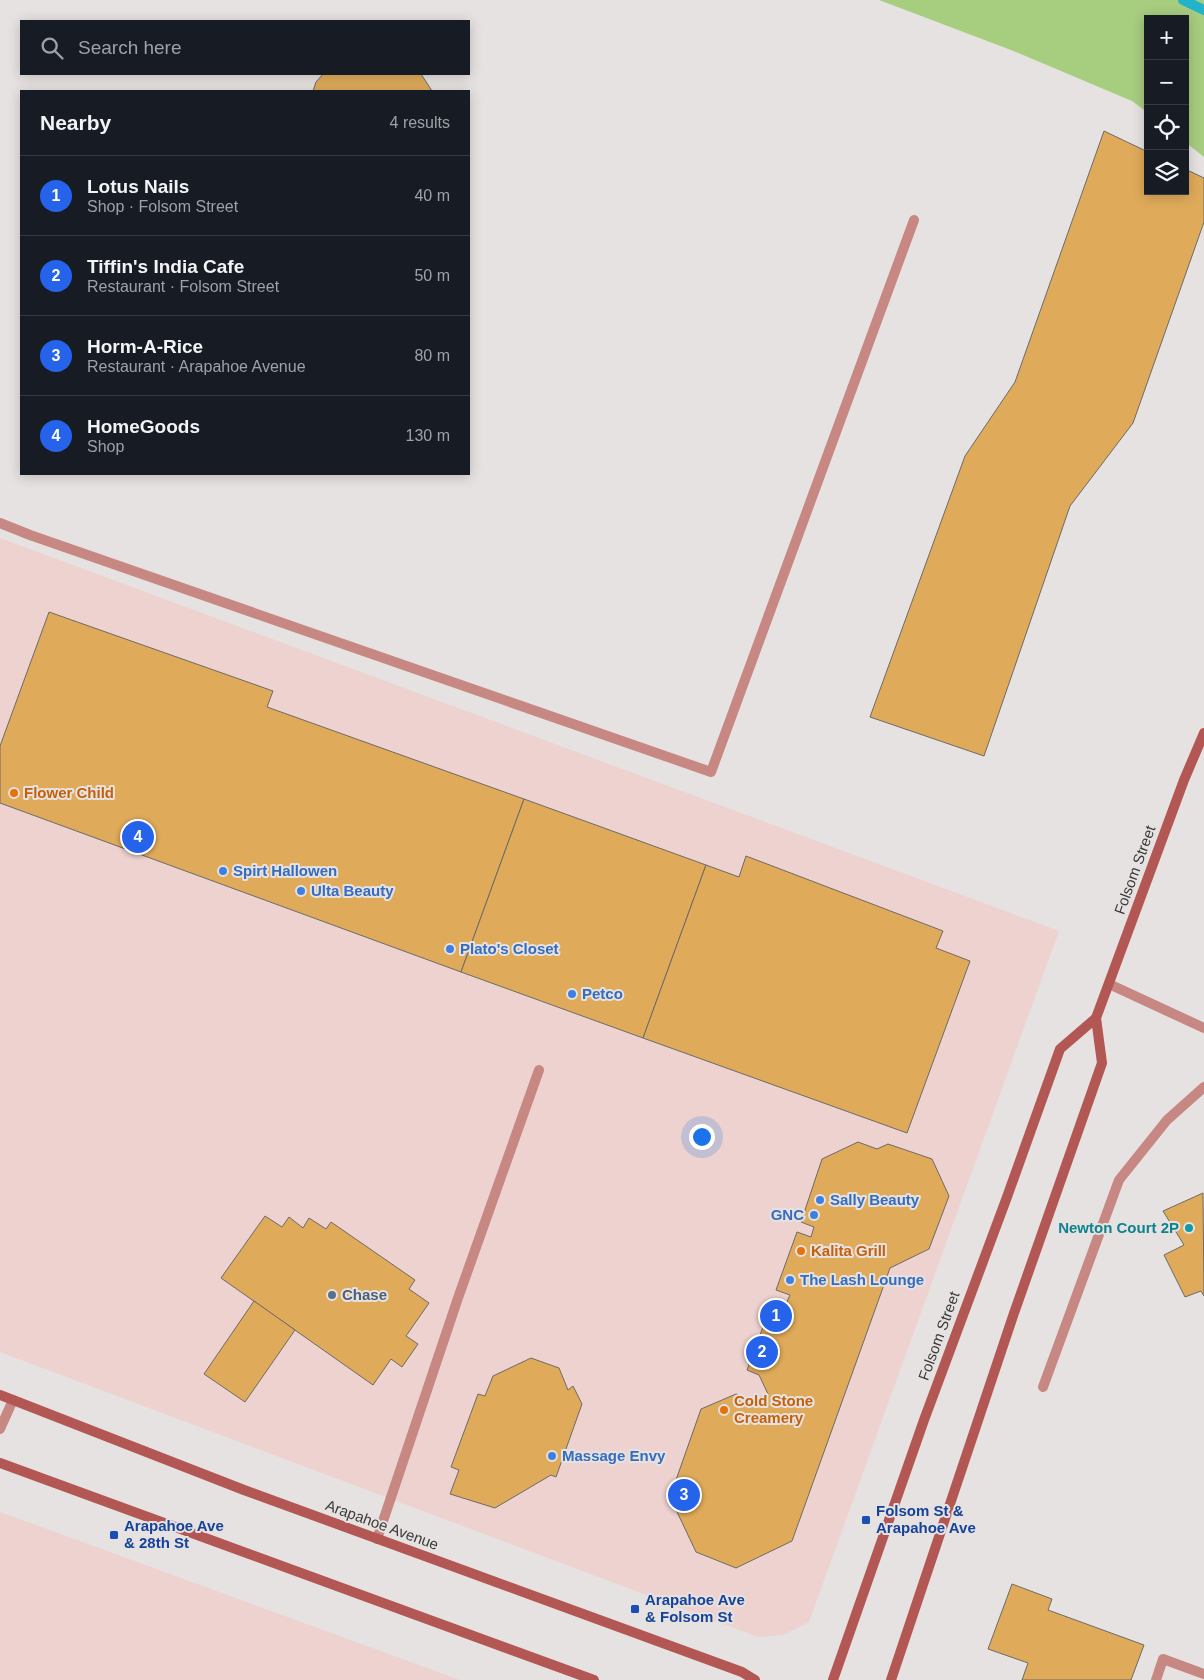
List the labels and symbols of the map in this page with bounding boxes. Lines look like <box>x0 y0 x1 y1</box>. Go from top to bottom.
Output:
place label: Flower Child <box>24 784 114 801</box>
marker: Flower Child <box>8 787 20 799</box>
pin: 4 <box>122 818 154 856</box>
street label: Folsom Street <box>1111 822 1159 917</box>
place label: Spirt Hallowen <box>233 862 337 879</box>
marker: Spirt Hallowen <box>217 865 229 877</box>
place label: Ulta Beauty <box>311 882 394 899</box>
marker: Ulta Beauty <box>295 885 307 897</box>
place label: Plato's Closet <box>460 940 559 957</box>
marker: Plato's Closet <box>444 943 456 955</box>
place label: Petco <box>582 985 623 1002</box>
marker: Petco <box>566 988 578 1000</box>
your location <box>689 1124 715 1150</box>
place label: Sally Beauty <box>830 1191 920 1208</box>
marker: Sally Beauty <box>814 1194 826 1206</box>
place label: GNC <box>771 1206 804 1223</box>
marker: GNC <box>808 1209 820 1221</box>
place label: Newton Court 2P <box>1058 1219 1179 1236</box>
marker: Newton Court 2P <box>1183 1222 1195 1234</box>
place label: Kalita Grill <box>811 1242 886 1259</box>
marker: Kalita Grill <box>795 1245 807 1257</box>
place label: The Lash Lounge <box>800 1271 924 1288</box>
marker: The Lash Lounge <box>784 1274 796 1286</box>
place label: Chase <box>342 1286 387 1303</box>
street label: Folsom Street <box>915 1288 963 1383</box>
marker: Chase <box>326 1289 338 1301</box>
pin: 1 <box>760 1297 792 1335</box>
pin: 2 <box>746 1333 778 1371</box>
place label: Cold Stone Creamery <box>734 1392 813 1426</box>
marker: Cold Stone Creamery <box>718 1404 730 1416</box>
place label: Massage Envy <box>562 1447 666 1464</box>
marker: Massage Envy <box>546 1450 558 1462</box>
pin: 3 <box>668 1476 700 1514</box>
street label: Arapahoe Avenue <box>323 1496 441 1553</box>
place label: Folsom St & Arapahoe Ave <box>876 1502 976 1536</box>
marker: Folsom St & Arapahoe Ave <box>860 1514 872 1526</box>
place label: Arapahoe Ave & 28th St <box>124 1517 224 1551</box>
marker: Arapahoe Ave & 28th St <box>108 1529 120 1541</box>
place label: Arapahoe Ave & Folsom St <box>645 1591 745 1625</box>
marker: Arapahoe Ave & Folsom St <box>629 1603 641 1615</box>

